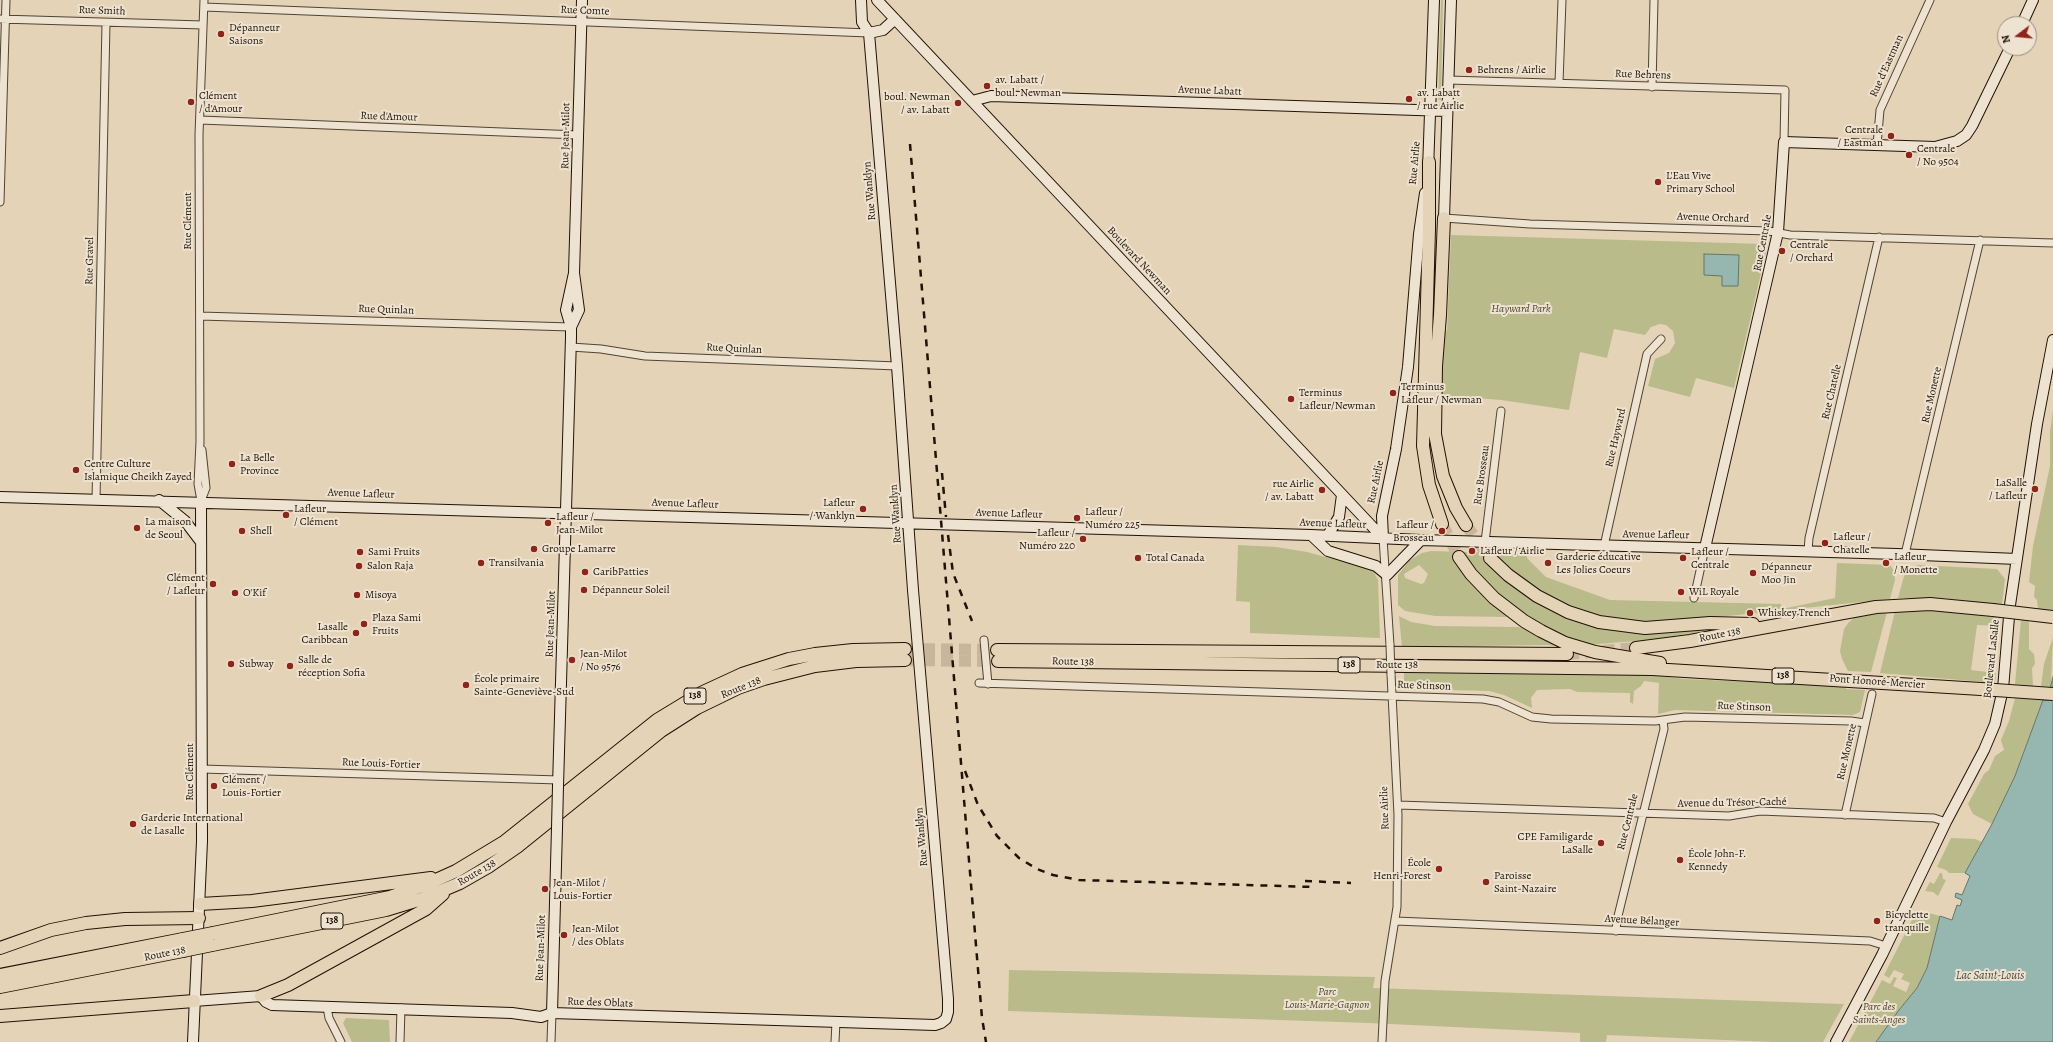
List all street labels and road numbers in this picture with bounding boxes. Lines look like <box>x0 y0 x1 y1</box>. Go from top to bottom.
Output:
street label: Rue Smith <box>78 4 126 18</box>
street label: Rue Comte <box>560 4 610 18</box>
street label: Rue d'Eastman <box>1867 33 1907 99</box>
street label: Rue Behrens <box>1615 67 1671 83</box>
street label: Avenue Labatt <box>1178 83 1242 99</box>
street label: Rue Jean-Milot <box>559 103 573 169</box>
street label: Rue d'Amour <box>360 109 418 125</box>
street label: Rue Airlie <box>1407 141 1423 185</box>
street label: Rue Wanklyn <box>861 161 879 221</box>
street label: Rue Clément <box>181 192 195 250</box>
street label: Avenue Orchard <box>1677 210 1749 226</box>
street label: Rue Centrale <box>1751 213 1775 273</box>
street label: Boulevard Newman <box>1104 224 1174 298</box>
street label: Rue Gravel <box>83 237 97 285</box>
street label: Rue Quinlan <box>358 302 414 318</box>
street label: Rue Quinlan <box>706 341 762 357</box>
street label: Rue Chatelle <box>1819 363 1845 421</box>
street label: Rue Monette <box>1919 366 1945 424</box>
street label: Rue Hayward <box>1603 407 1629 469</box>
street label: Rue Brosseau <box>1471 444 1493 506</box>
street label: Rue Airlie <box>1365 459 1387 505</box>
street label: Rue Wanklyn <box>887 484 905 544</box>
street label: Avenue Lafleur <box>327 486 395 502</box>
street label: Avenue Lafleur <box>651 496 719 512</box>
street label: Avenue Lafleur <box>975 506 1043 522</box>
street label: Avenue Lafleur <box>1299 516 1367 532</box>
street label: Avenue Lafleur <box>1622 528 1690 542</box>
street label: Rue Jean-Milot <box>543 590 559 658</box>
street label: Boulevard LaSalle <box>1981 619 2003 699</box>
street label: Route 138 <box>1698 624 1742 646</box>
street label: Route 138 <box>1052 655 1094 669</box>
road number: 138 <box>1338 657 1360 673</box>
street label: Route 138 <box>1376 658 1418 672</box>
road number: 138 <box>1772 668 1794 684</box>
street label: Pont Honoré-Mercier <box>1829 672 1925 692</box>
street label: Route 138 <box>719 674 763 702</box>
street label: Rue Stinson <box>1397 678 1451 694</box>
road number: 138 <box>684 688 706 704</box>
street label: Rue Stinson <box>1717 699 1771 715</box>
street label: Rue Monette <box>1834 723 1860 781</box>
street label: Rue Clément <box>183 743 197 801</box>
street label: Rue Louis-Fortier <box>342 756 420 772</box>
street label: Rue Airlie <box>1378 786 1392 830</box>
street label: Rue Centrale <box>1615 792 1641 852</box>
street label: Avenue du Trésor-Caché <box>1677 795 1787 811</box>
street label: Rue Wanklyn <box>913 807 931 867</box>
street label: Route 138 <box>455 857 499 889</box>
street label: Avenue Bélanger <box>1604 912 1680 930</box>
road number: 138 <box>321 913 343 929</box>
street label: Rue Jean-Milot <box>533 914 549 982</box>
street label: Route 138 <box>143 943 187 965</box>
street label: Rue des Oblats <box>567 995 633 1011</box>

